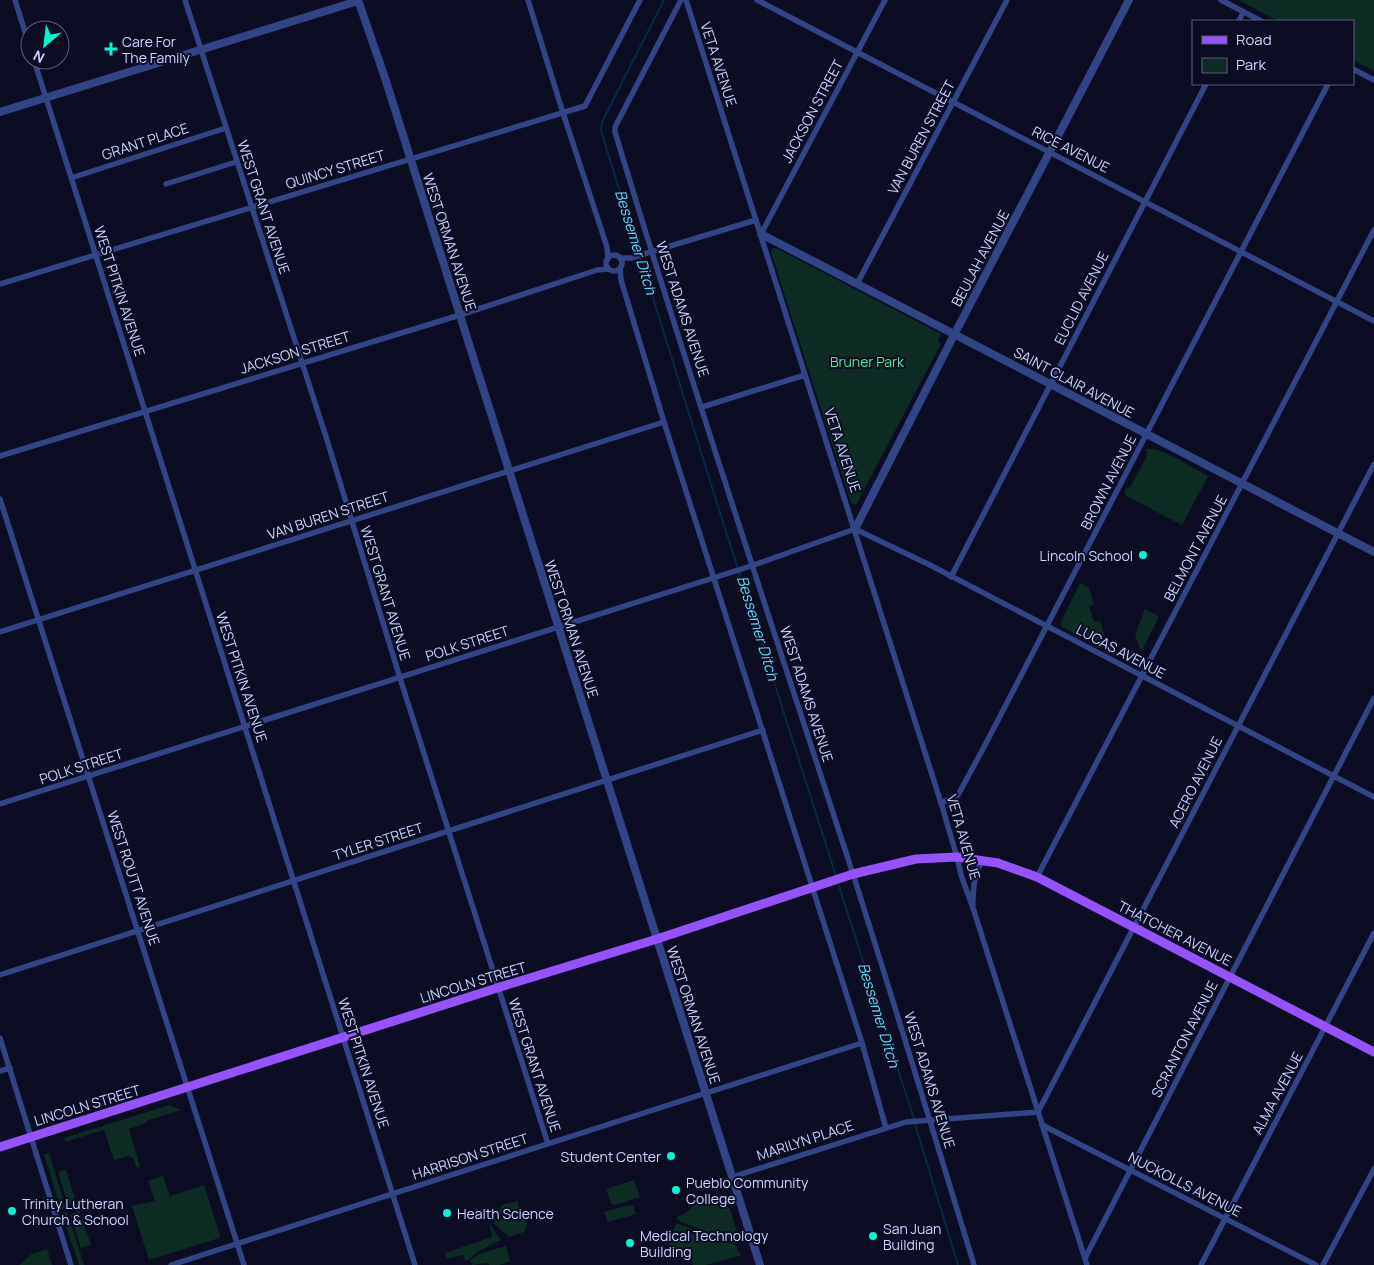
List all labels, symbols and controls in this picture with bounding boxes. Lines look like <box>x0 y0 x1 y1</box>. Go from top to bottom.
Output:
street label: VETA AVENUE <box>696 19 742 109</box>
north arrow <box>20 20 70 70</box>
legend <box>1192 20 1354 85</box>
text: Road <box>1236 29 1272 50</box>
place label: Care For The Family <box>122 32 191 67</box>
marker: Care For The Family <box>104 42 118 56</box>
text: N <box>30 46 48 68</box>
text: Park <box>1236 54 1266 75</box>
street label: JACKSON STREET <box>777 56 847 166</box>
street label: VAN BUREN STREET <box>883 76 959 197</box>
street label: GRANT PLACE <box>99 118 191 164</box>
street label: RICE AVENUE <box>1029 121 1113 177</box>
street label: WEST GRANT AVENUE <box>233 138 295 276</box>
street label: QUINCY STREET <box>283 145 387 193</box>
street label: WEST ORMAN AVENUE <box>419 171 481 313</box>
water label: Bessemer Ditch <box>610 187 662 298</box>
street label: BEULAH AVENUE <box>947 207 1013 309</box>
street label: WEST PITKIN AVENUE <box>90 223 150 359</box>
street label: WEST ADAMS AVENUE <box>652 239 714 379</box>
street label: EUCLID AVENUE <box>1049 248 1113 348</box>
street label: JACKSON STREET <box>238 326 353 378</box>
street label: SAINT CLAIR AVENUE <box>1010 342 1138 422</box>
park label: Bruner Park <box>830 352 905 371</box>
street label: VETA AVENUE <box>820 405 866 495</box>
street label: BROWN AVENUE <box>1076 431 1140 533</box>
street label: VAN BUREN STREET <box>265 486 392 544</box>
street label: BELMONT AVENUE <box>1159 492 1231 604</box>
street label: WEST GRANT AVENUE <box>356 523 416 663</box>
place label: Lincoln School <box>1040 546 1133 565</box>
marker: Lincoln School <box>1137 549 1149 561</box>
street label: WEST ORMAN AVENUE <box>541 558 603 700</box>
water label: Bessemer Ditch <box>732 573 784 684</box>
street label: WEST PITKIN AVENUE <box>212 609 272 745</box>
street label: POLK STREET <box>423 620 512 665</box>
street label: LUCAS AVENUE <box>1073 620 1169 683</box>
street label: WEST ADAMS AVENUE <box>776 624 838 764</box>
street label: ACERO AVENUE <box>1164 733 1226 831</box>
street label: POLK STREET <box>37 743 126 788</box>
street label: VETA AVENUE <box>943 792 985 882</box>
street label: WEST ROUTT AVENUE <box>103 808 165 948</box>
street label: TYLER STREET <box>331 817 426 864</box>
street label: THATCHER AVENUE <box>1115 896 1235 970</box>
street label: WEST ORMAN AVENUE <box>663 944 725 1086</box>
street label: LINCOLN STREET <box>418 957 529 1007</box>
water label: Bessemer Ditch <box>853 960 905 1071</box>
street label: SCRANTON AVENUE <box>1146 977 1222 1101</box>
street label: WEST PITKIN AVENUE <box>334 995 394 1131</box>
street label: WEST GRANT AVENUE <box>504 996 566 1134</box>
street label: WEST ADAMS AVENUE <box>900 1009 960 1151</box>
street label: ALMA AVENUE <box>1247 1048 1307 1138</box>
street label: LINCOLN STREET <box>32 1080 143 1130</box>
street label: MARILYN PLACE <box>754 1115 856 1165</box>
street label: HARRISON STREET <box>410 1128 531 1184</box>
place label: Student Center <box>561 1147 661 1166</box>
street label: NUCKOLLS AVENUE <box>1125 1147 1245 1221</box>
marker: Student Center <box>665 1150 677 1162</box>
place label: Pueblo Community College <box>686 1173 809 1208</box>
marker: Pueblo Community College <box>670 1184 682 1196</box>
place label: Trinity Lutheran Church & School <box>22 1194 129 1229</box>
place label: Health Science <box>457 1204 554 1223</box>
marker: Trinity Lutheran Church & School <box>6 1205 18 1217</box>
marker: Health Science <box>441 1207 453 1219</box>
place label: San Juan Building <box>883 1219 941 1254</box>
place label: Medical Technology Building <box>640 1226 769 1261</box>
marker: San Juan Building <box>867 1230 879 1242</box>
marker: Medical Technology Building <box>624 1237 636 1249</box>

